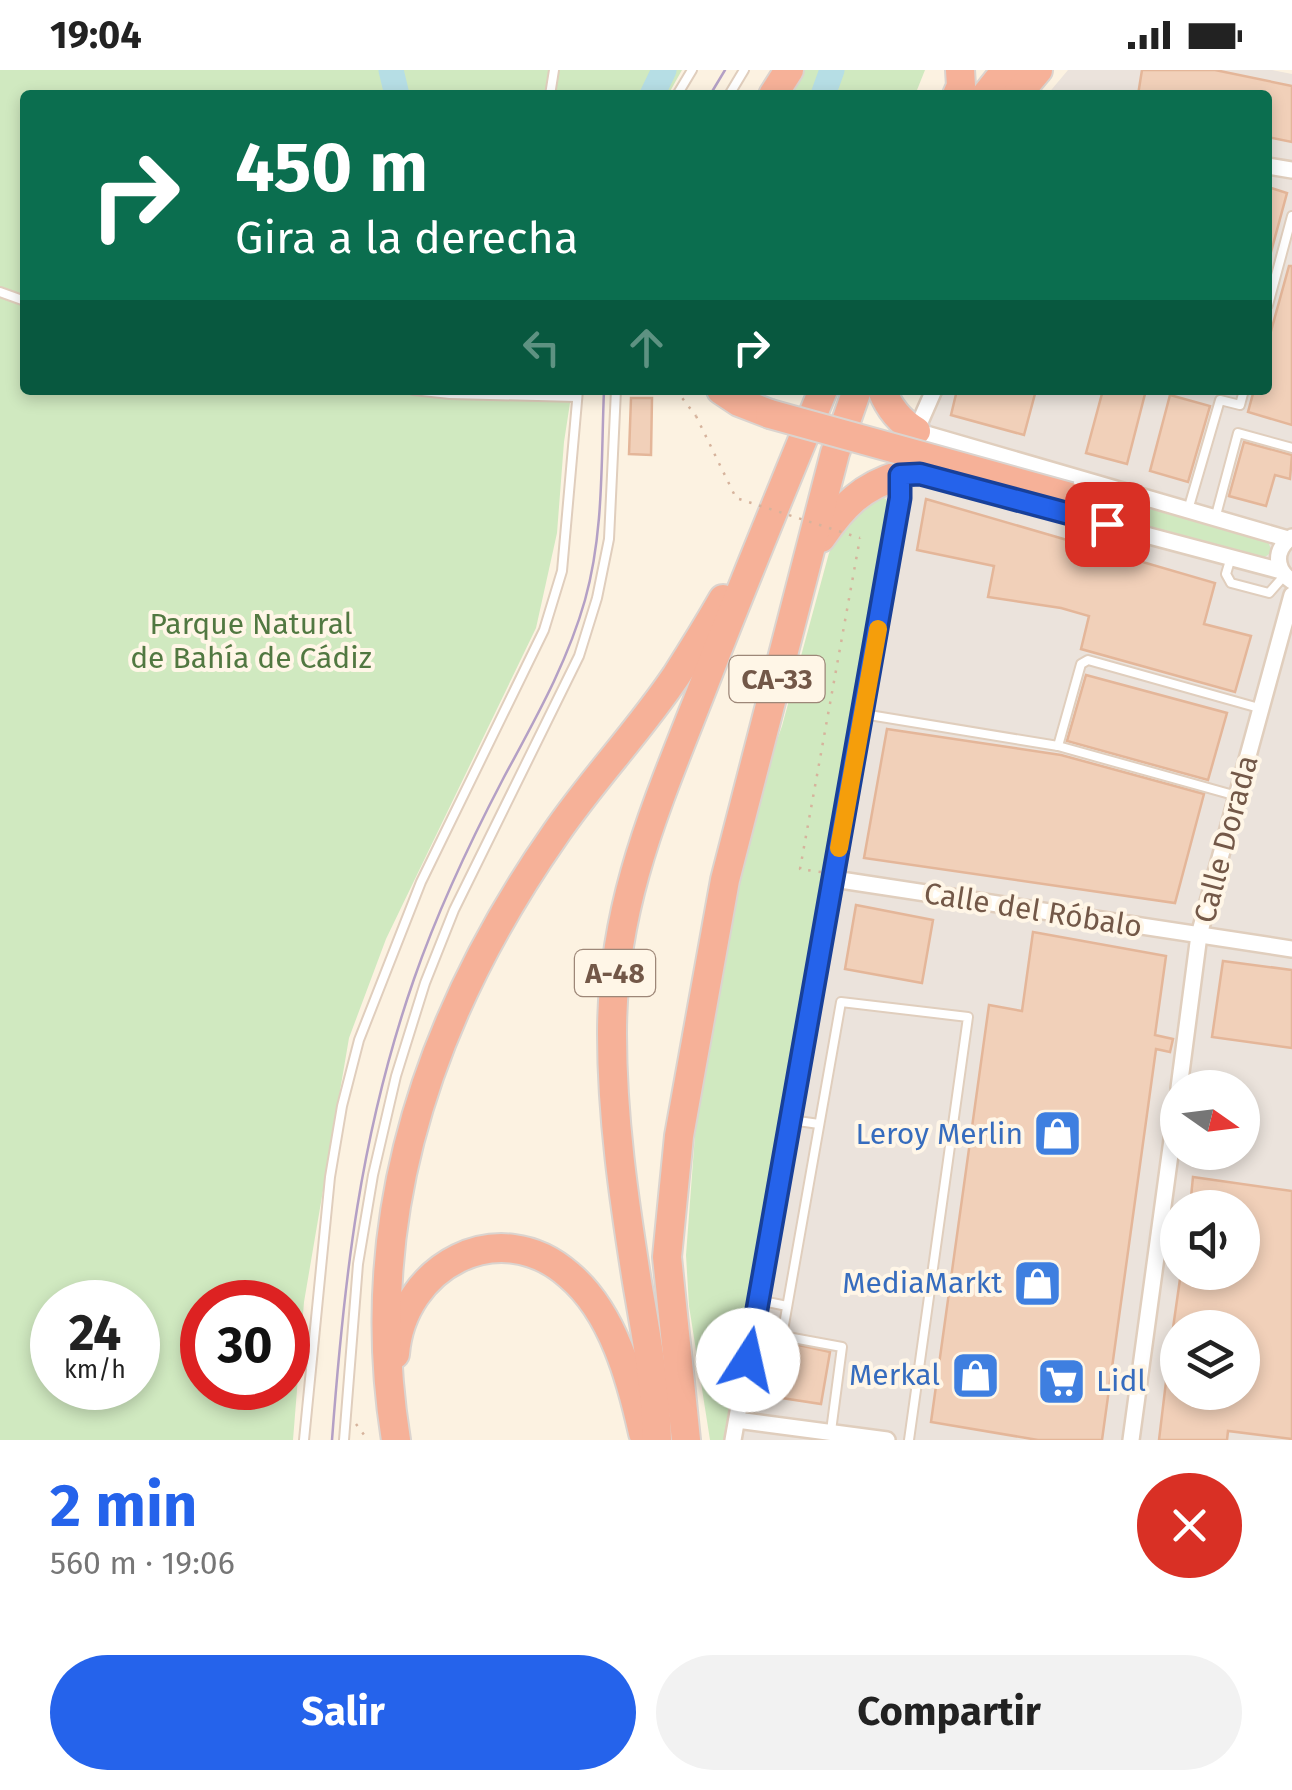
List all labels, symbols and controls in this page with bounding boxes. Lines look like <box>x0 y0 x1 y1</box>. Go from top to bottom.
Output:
text: 19:04 <box>50 12 142 58</box>
text: 450 m <box>235 126 428 210</box>
icon: right <box>70 130 200 260</box>
text: Gira a la derecha <box>235 211 578 265</box>
icon: left <box>514 320 569 375</box>
icon: ahead <box>619 320 674 375</box>
icon: right <box>724 320 779 375</box>
pin <box>1065 482 1150 567</box>
icon: arrive <box>1080 497 1135 552</box>
park label: Parque Natural de Bahía de Cádiz <box>130 606 372 676</box>
road number: CA-33 <box>730 656 824 702</box>
street label: Calle Dorada <box>1186 751 1266 927</box>
street label: Calle del Róbalo <box>921 875 1145 945</box>
road number: A-48 <box>575 950 655 996</box>
north arrow <box>1160 1070 1260 1170</box>
map controls <box>1160 1070 1260 1410</box>
shop icon: Leroy Merlin <box>1032 1108 1084 1160</box>
place label: Leroy Merlin <box>856 1116 1023 1152</box>
button: sound <box>1160 1190 1260 1290</box>
shop icon: MediaMarkt <box>1011 1257 1063 1309</box>
place label: MediaMarkt <box>842 1265 1002 1301</box>
speed limit sign: 30 <box>180 1280 310 1410</box>
text: 24 <box>69 1303 121 1363</box>
position arrow <box>696 1308 800 1412</box>
button: layers <box>1160 1310 1260 1410</box>
shop icon: Merkal <box>949 1349 1001 1401</box>
text: km/h <box>64 1355 126 1385</box>
supermarket icon: Lidl <box>1035 1355 1087 1407</box>
place label: Merkal <box>849 1357 940 1393</box>
place label: Lidl <box>1096 1363 1146 1399</box>
text: 2 min <box>50 1470 197 1542</box>
button: close <box>1137 1473 1242 1578</box>
text: 560 m · 19:06 <box>50 1544 235 1582</box>
button: Salir <box>50 1655 636 1770</box>
button: Compartir <box>656 1655 1242 1770</box>

